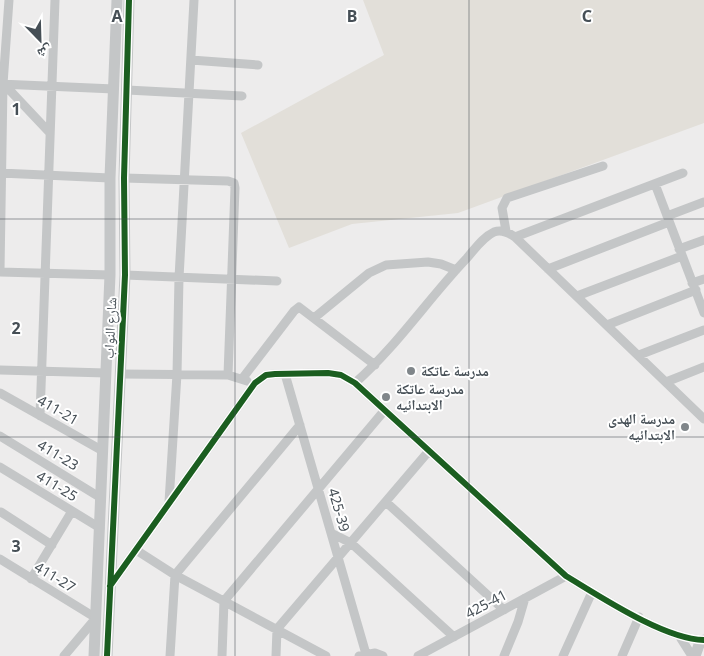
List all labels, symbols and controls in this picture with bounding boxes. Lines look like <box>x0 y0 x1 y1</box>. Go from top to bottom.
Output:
text: A <box>111 5 123 27</box>
text: B <box>347 5 357 27</box>
text: C <box>582 5 592 27</box>
north arrow <box>15 15 65 65</box>
text: ش <box>35 41 56 64</box>
text: 1 <box>11 98 21 120</box>
street label: شارع النواب <box>98 297 122 359</box>
text: 2 <box>11 317 21 339</box>
place label: مدرسة عاتكة <box>421 361 489 380</box>
marker: مدرسة عاتكة <box>405 365 417 377</box>
place label: مدرسة عاتكة الابتدائيه <box>396 379 464 414</box>
street label: 411-21 <box>34 390 82 429</box>
marker: مدرسة عاتكة الابتدائيه <box>380 391 392 403</box>
place label: مدرسة الهدى الابتدائيه <box>608 409 675 444</box>
marker: مدرسة الهدى الابتدائيه <box>679 421 691 433</box>
street label: 411-23 <box>34 435 82 474</box>
street label: 411-25 <box>33 466 81 505</box>
street label: 425-39 <box>324 486 355 534</box>
text: 3 <box>11 535 21 557</box>
street label: 411-27 <box>31 557 79 596</box>
street label: 425-41 <box>462 585 510 622</box>

